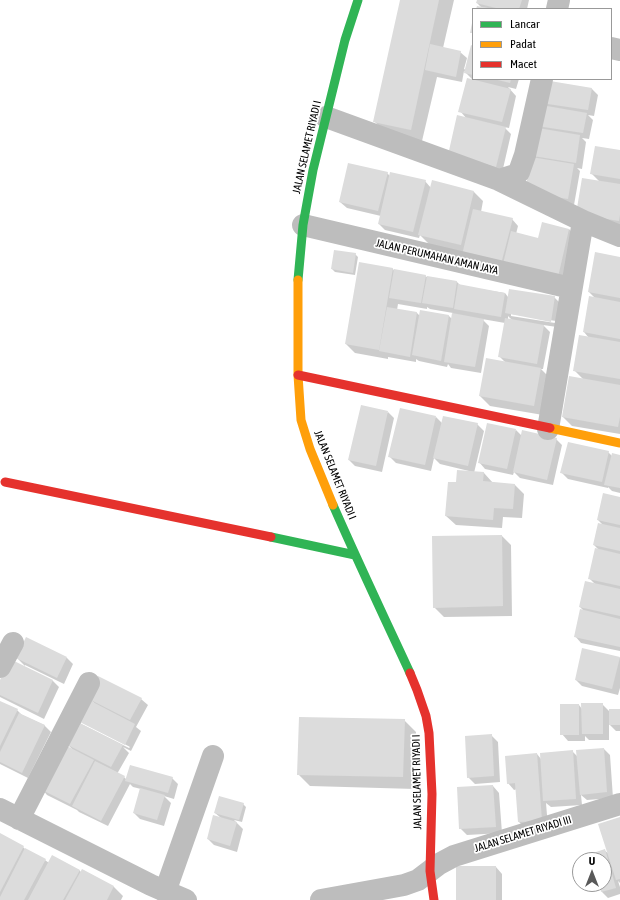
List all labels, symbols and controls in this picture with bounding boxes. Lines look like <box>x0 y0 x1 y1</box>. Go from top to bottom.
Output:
legend <box>472 8 612 80</box>
text: Lancar <box>510 17 540 31</box>
text: Padat <box>510 37 536 51</box>
text: Macet <box>510 57 537 71</box>
street label: JALAN SELAMET RIYADI I <box>290 99 324 195</box>
street label: JALAN PERUMAHAN AMAN JAYA <box>374 236 500 278</box>
street label: JALAN SELAMET RIYADI I <box>311 428 359 522</box>
street label: JALAN SELAMET RIYADI I <box>410 734 424 830</box>
street label: JALAN SELAMET RIYADI III <box>473 813 573 855</box>
north arrow <box>572 852 612 892</box>
text: U <box>589 855 595 867</box>

